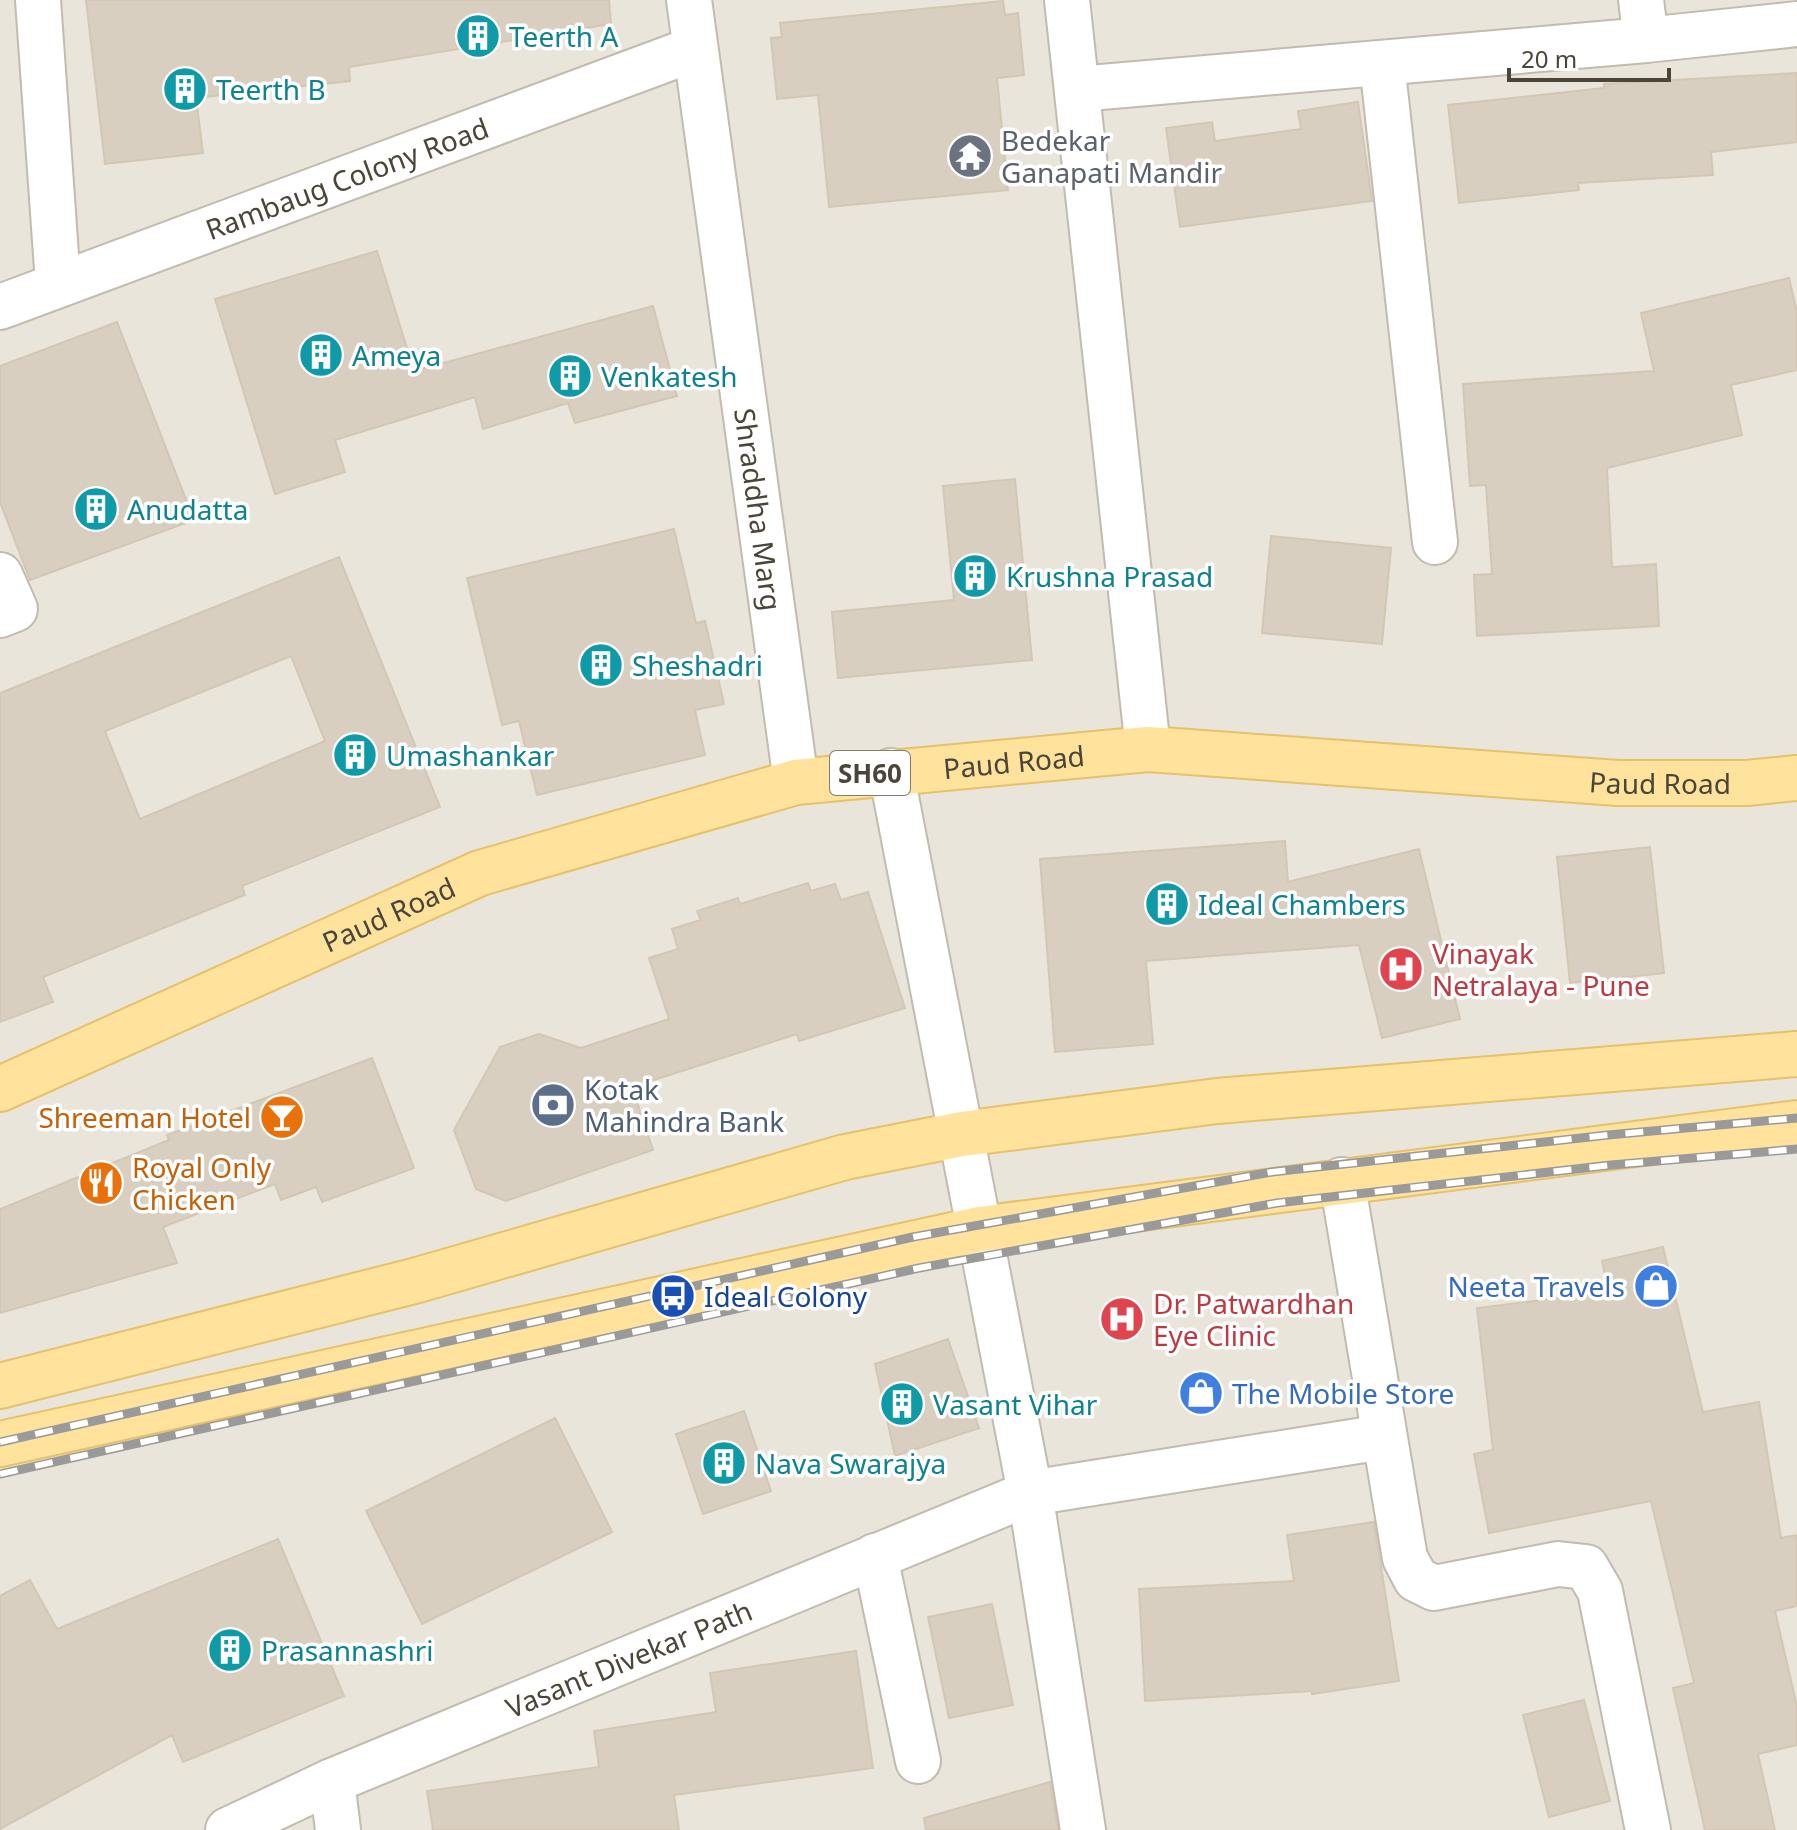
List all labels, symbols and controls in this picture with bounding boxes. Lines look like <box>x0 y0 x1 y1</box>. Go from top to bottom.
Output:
building icon: Teerth A <box>454 12 502 60</box>
place label: Teerth A <box>509 17 618 55</box>
scale bar <box>1509 32 1669 82</box>
text: 20 m <box>1521 42 1577 75</box>
building icon: Teerth B <box>161 65 209 113</box>
place label: Teerth B <box>216 70 326 108</box>
street label: Rambaug Colony Road <box>200 108 494 248</box>
place label: Bedekar Ganapati Mandir <box>1001 121 1222 191</box>
temple icon: Bedekar Ganapati Mandir <box>946 132 994 180</box>
building icon: Ameya <box>297 331 345 379</box>
place label: Ameya <box>352 336 441 374</box>
building icon: Venkatesh <box>546 352 594 400</box>
place label: Venkatesh <box>601 357 738 395</box>
street label: Shraddha Marg <box>726 406 791 613</box>
building icon: Anudatta <box>72 485 120 533</box>
place label: Anudatta <box>127 490 248 528</box>
building icon: Krushna Prasad <box>951 552 999 600</box>
place label: Krushna Prasad <box>1006 557 1213 595</box>
building icon: Sheshadri <box>577 641 625 689</box>
place label: Sheshadri <box>632 646 763 684</box>
building icon: Umashankar <box>331 731 379 779</box>
place label: Umashankar <box>386 736 555 774</box>
street label: Paud Road <box>941 736 1086 787</box>
road number: SH60 <box>830 751 910 795</box>
street label: Paud Road <box>1588 762 1731 802</box>
street label: Paud Road <box>316 868 461 961</box>
building icon: Ideal Chambers <box>1143 880 1191 928</box>
place label: Ideal Chambers <box>1198 885 1406 923</box>
place label: Vinayak Netralaya - Pune <box>1432 934 1650 1004</box>
hospital icon: Vinayak Netralaya - Pune <box>1377 945 1425 993</box>
place label: Kotak Mahindra Bank <box>584 1070 784 1140</box>
bank icon: Kotak Mahindra Bank <box>529 1081 577 1129</box>
bar icon: Shreeman Hotel <box>258 1093 306 1141</box>
place label: Shreeman Hotel <box>38 1098 251 1136</box>
place label: Royal Only Chicken <box>132 1148 272 1218</box>
restaurant icon: Royal Only Chicken <box>77 1159 125 1207</box>
shop icon: Neeta Travels <box>1632 1262 1680 1310</box>
place label: Neeta Travels <box>1448 1267 1625 1305</box>
bus stop icon: Ideal Colony <box>649 1272 697 1320</box>
place label: Ideal Colony <box>704 1277 868 1315</box>
place label: Dr. Patwardhan Eye Clinic <box>1153 1284 1354 1354</box>
hospital icon: Dr. Patwardhan Eye Clinic <box>1098 1295 1146 1343</box>
shop icon: The Mobile Store <box>1177 1369 1225 1417</box>
place label: The Mobile Store <box>1232 1374 1454 1412</box>
building icon: Vasant Vihar <box>878 1380 926 1428</box>
place label: Vasant Vihar <box>933 1385 1098 1423</box>
building icon: Nava Swarajya <box>700 1439 748 1487</box>
place label: Nava Swarajya <box>755 1444 946 1482</box>
street label: Vasant Divekar Path <box>500 1591 758 1726</box>
building icon: Prasannashri <box>206 1626 254 1674</box>
place label: Prasannashri <box>261 1631 434 1669</box>

